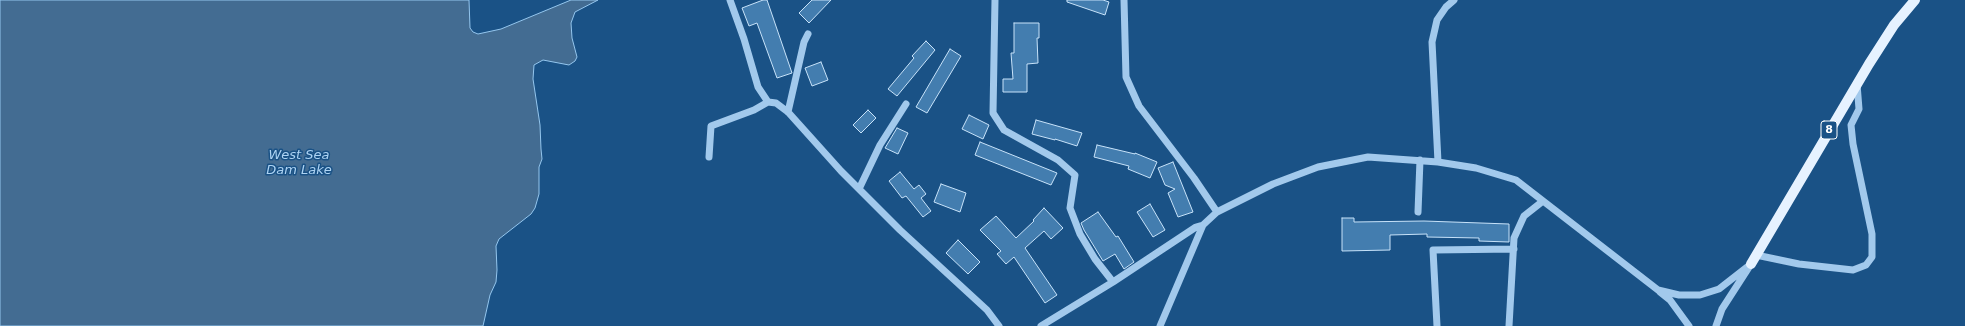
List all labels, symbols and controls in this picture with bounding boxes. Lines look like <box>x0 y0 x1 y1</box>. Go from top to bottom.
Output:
road number: 8 <box>1821 121 1837 139</box>
water label: West Sea Dam Lake <box>266 148 332 179</box>

